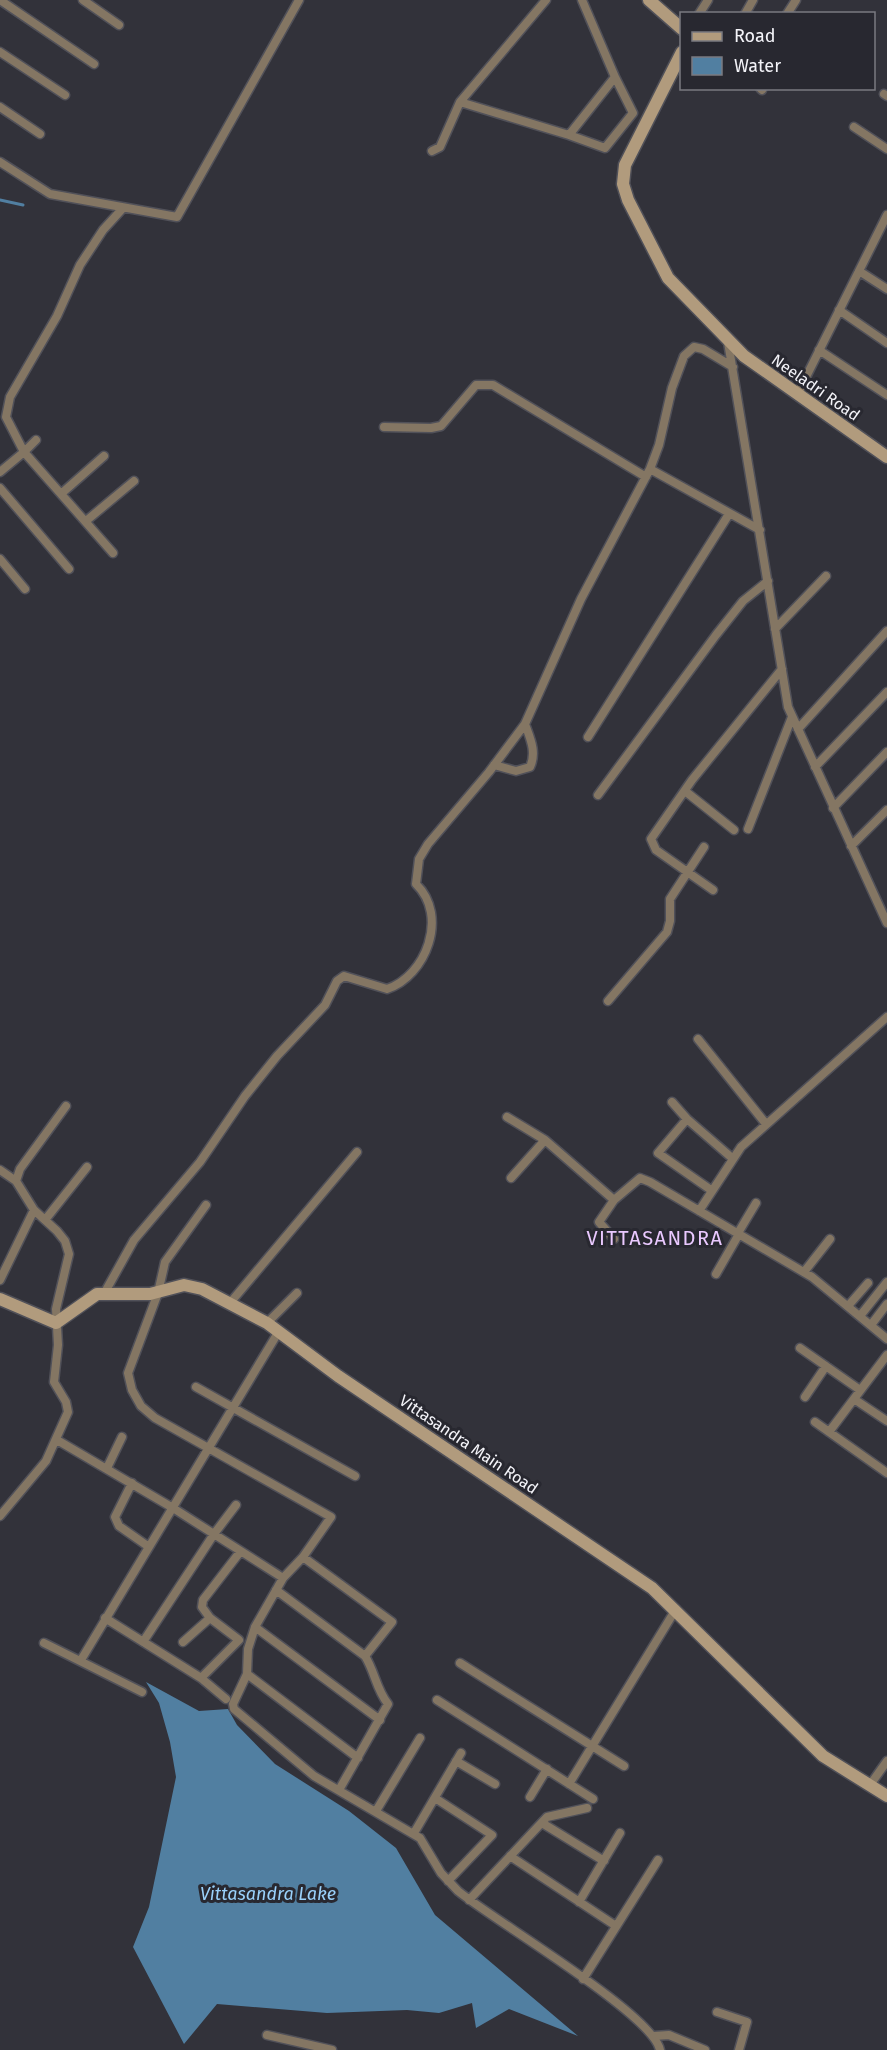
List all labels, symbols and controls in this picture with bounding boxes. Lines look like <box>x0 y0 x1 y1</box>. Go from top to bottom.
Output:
legend <box>680 12 875 90</box>
text: Road <box>734 25 776 47</box>
text: Water <box>734 55 781 77</box>
street label: Neeladri Road <box>768 350 863 425</box>
district label: VITTASANDRA <box>586 1226 724 1250</box>
street label: Vittasandra Main Road <box>396 1391 542 1498</box>
water label: Vittasandra Lake <box>200 1883 336 1905</box>

